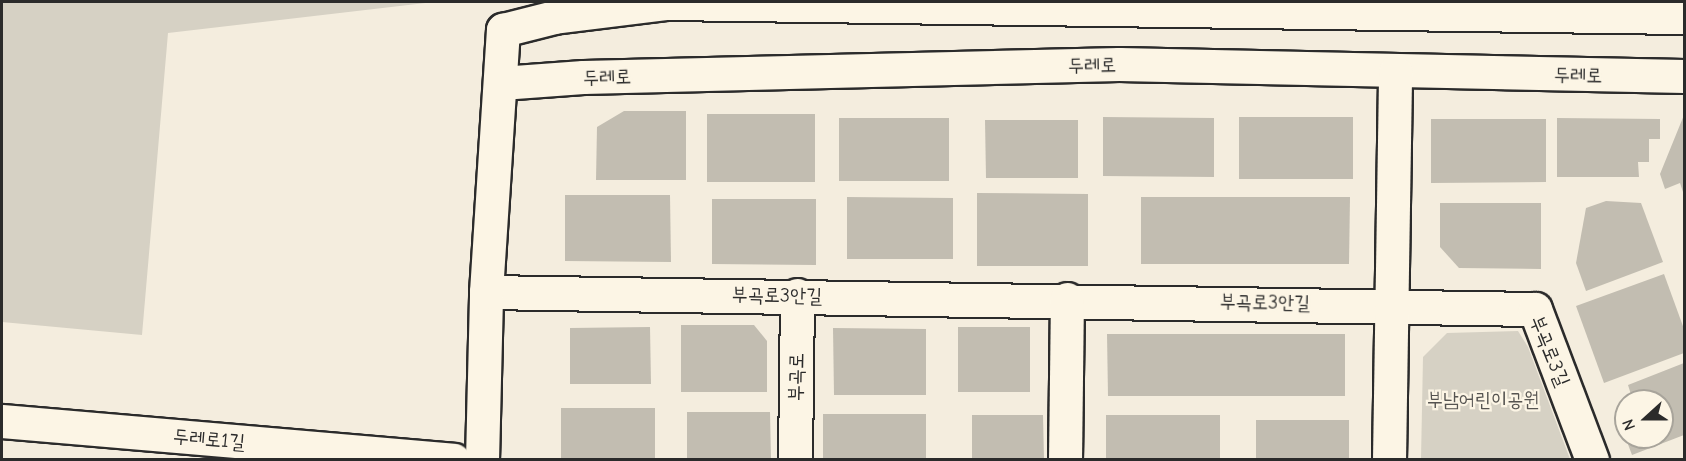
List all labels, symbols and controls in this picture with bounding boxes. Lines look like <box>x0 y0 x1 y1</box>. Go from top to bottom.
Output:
street label: 두레로 <box>1068 53 1116 77</box>
street label: 두레로 <box>1554 63 1602 87</box>
street label: 두레로 <box>582 64 632 90</box>
street label: 부곡로3안길 <box>732 282 822 308</box>
street label: 부곡로3안길 <box>1220 289 1310 315</box>
street label: 부곡로3길 <box>1525 312 1575 390</box>
street label: 부곡로 <box>784 353 808 401</box>
park label: 부남어린이공원 <box>1427 387 1539 411</box>
north arrow <box>1614 389 1674 449</box>
text: N <box>1619 417 1639 433</box>
street label: 두레로1길 <box>172 424 246 454</box>

